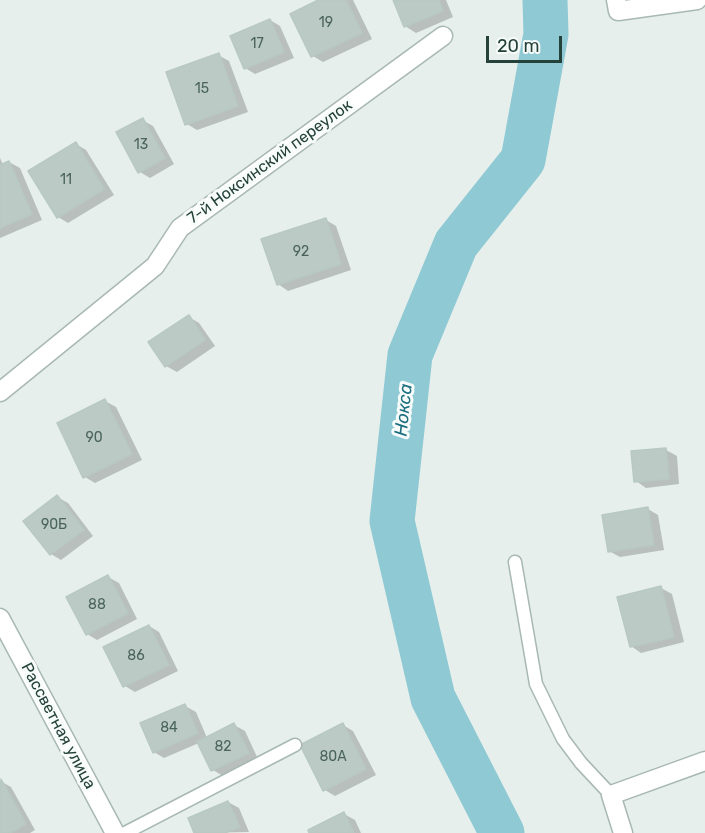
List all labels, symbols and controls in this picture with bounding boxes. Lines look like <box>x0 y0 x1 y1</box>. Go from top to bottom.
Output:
house number: 19 <box>319 15 333 31</box>
scale bar <box>489 24 566 62</box>
text: 20 m <box>497 35 539 57</box>
house number: 17 <box>250 36 264 52</box>
house number: 15 <box>195 81 209 97</box>
street label: 7-й Ноксинский переулок <box>184 96 356 228</box>
house number: 13 <box>134 137 148 153</box>
house number: 11 <box>60 172 72 188</box>
house number: 92 <box>293 244 309 260</box>
water label: Нокса <box>391 383 417 437</box>
house number: 90 <box>85 430 103 446</box>
house number: 90Б <box>41 517 67 533</box>
house number: 88 <box>88 597 106 613</box>
house number: 86 <box>127 648 145 664</box>
street label: Рассветная улица <box>17 660 99 792</box>
house number: 84 <box>160 720 178 736</box>
house number: 82 <box>214 739 232 755</box>
house number: 80А <box>319 749 347 765</box>

